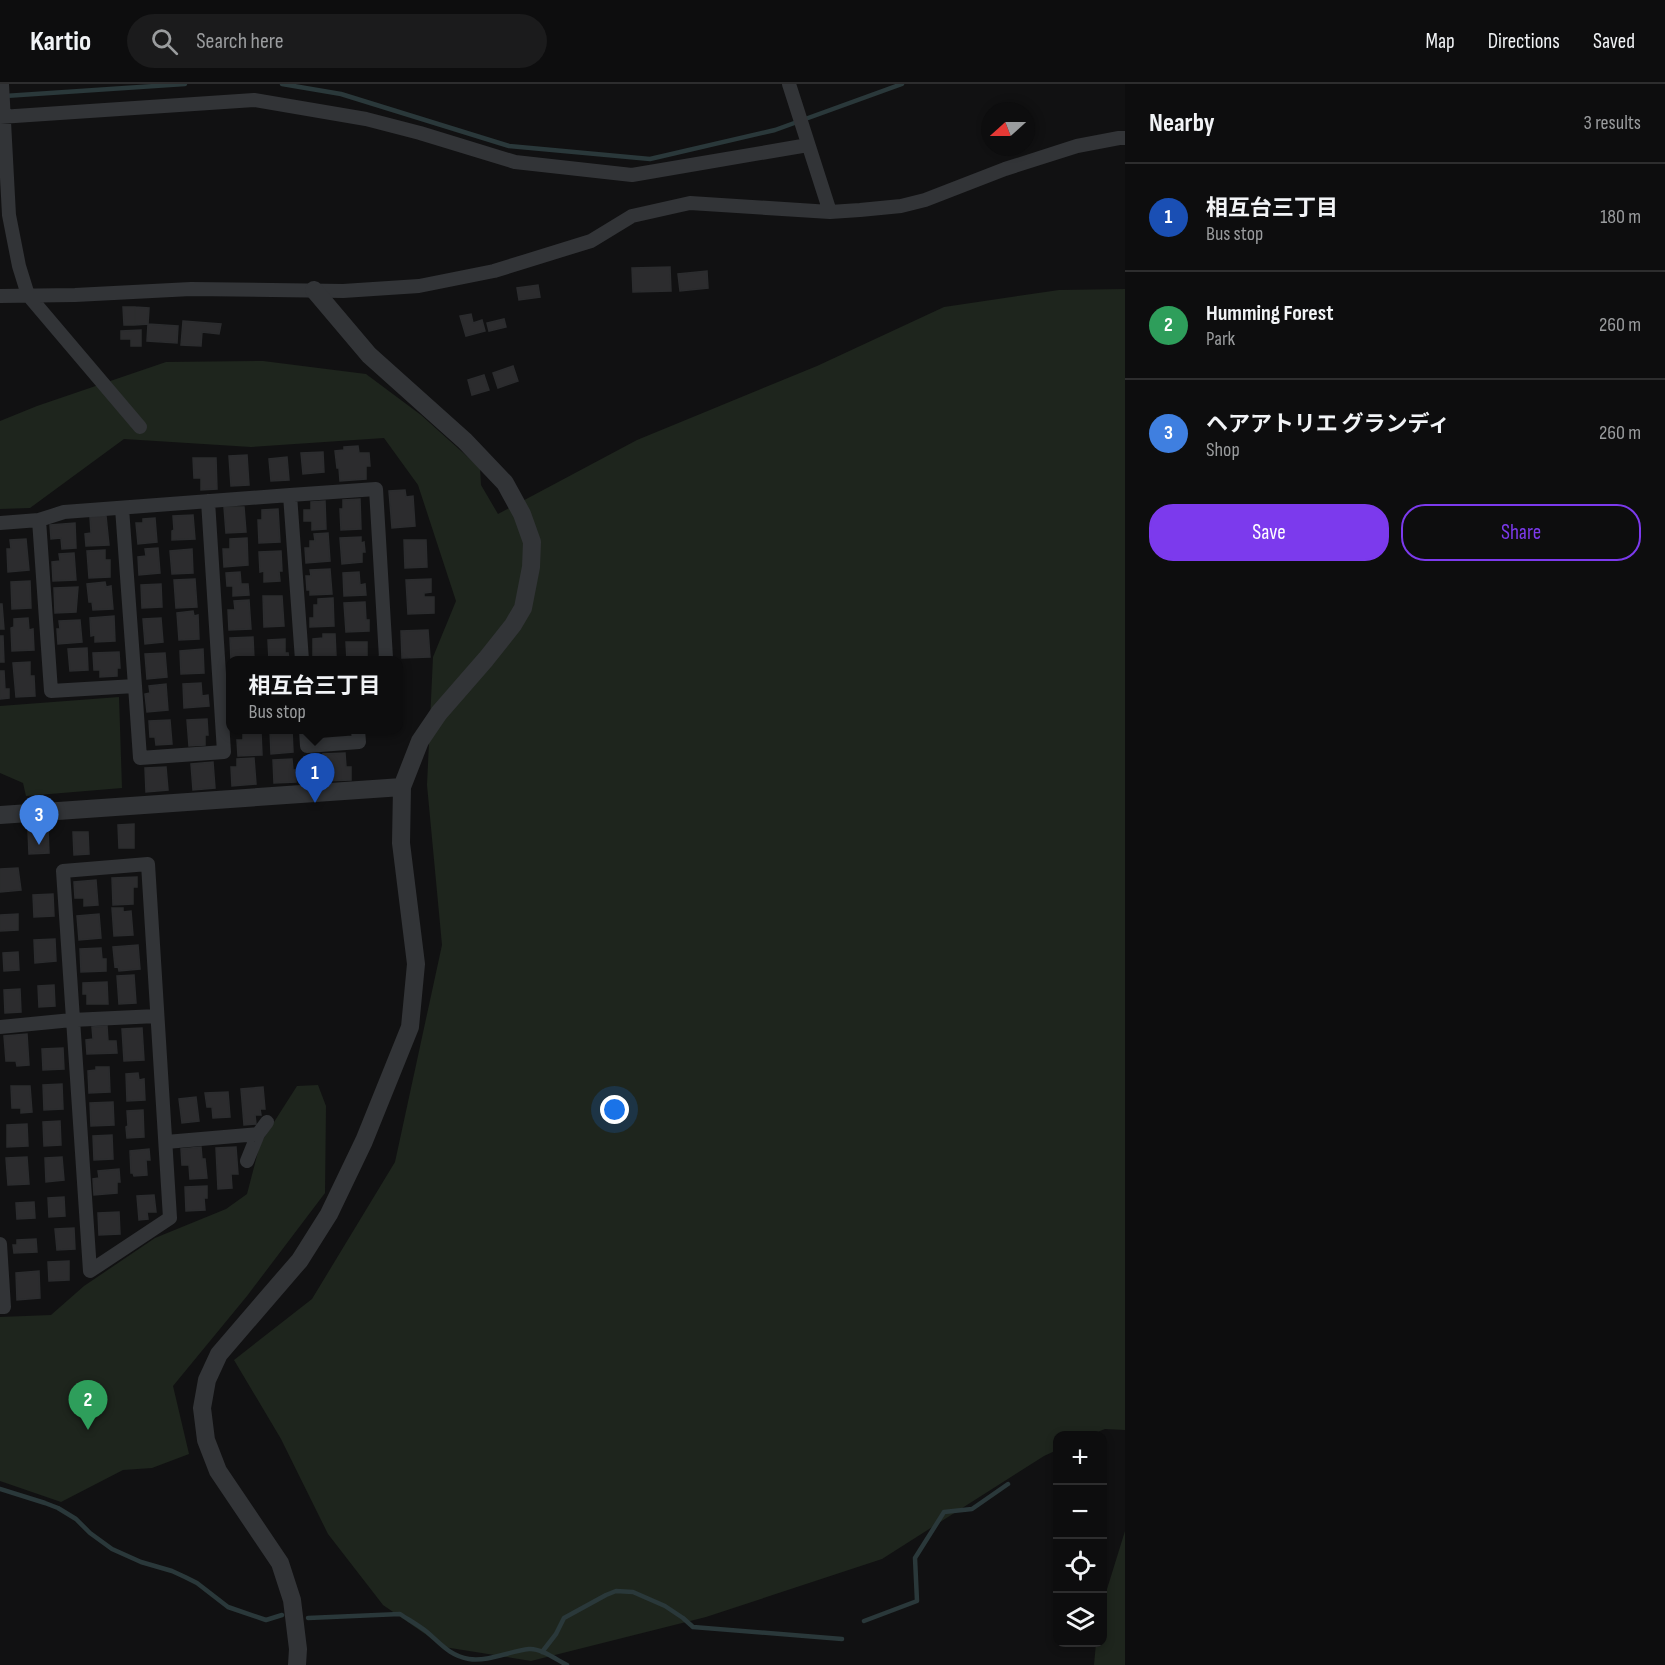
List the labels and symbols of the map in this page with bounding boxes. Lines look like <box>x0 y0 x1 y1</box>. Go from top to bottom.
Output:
north arrow <box>981 102 1035 156</box>
pin: 1 <box>296 754 334 803</box>
pin: 3 <box>20 796 58 845</box>
your location <box>600 1095 629 1124</box>
pin: 2 <box>68 1380 107 1430</box>

